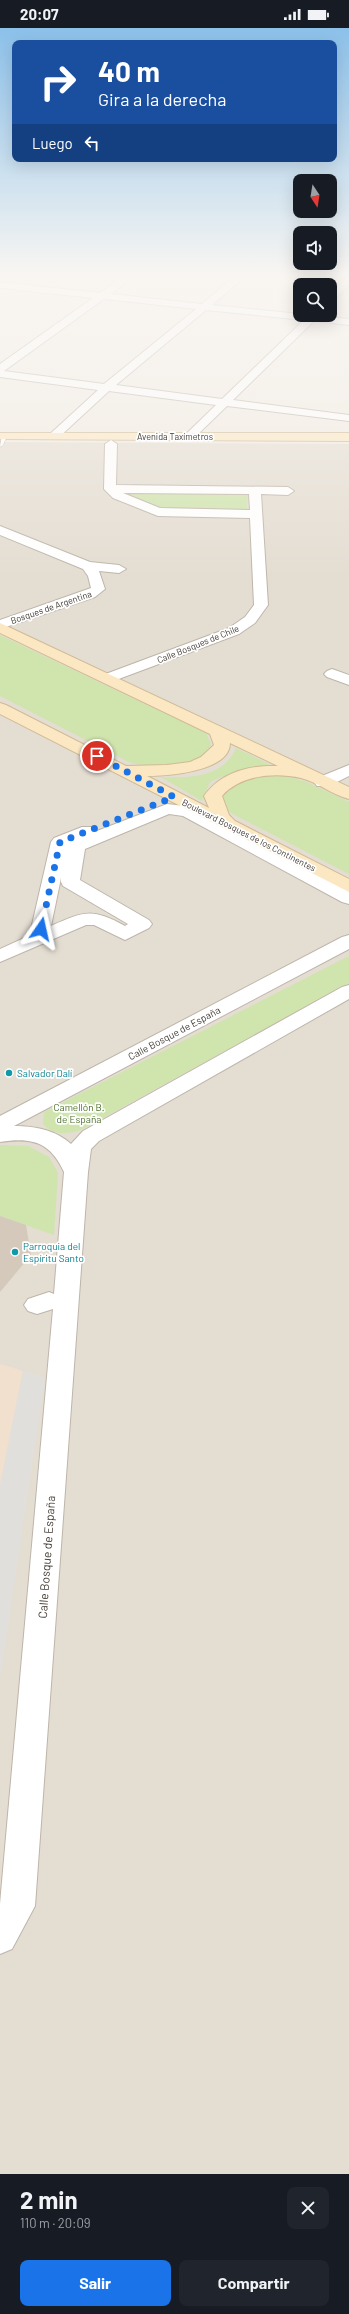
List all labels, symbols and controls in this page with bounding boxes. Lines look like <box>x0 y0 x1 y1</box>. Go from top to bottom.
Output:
text: 20:07 <box>20 5 58 23</box>
text: 40 m <box>98 54 160 88</box>
icon: right <box>32 56 84 108</box>
text: Gira a la derecha <box>98 88 226 110</box>
icon: left <box>81 132 103 154</box>
text: Luego <box>32 134 73 152</box>
north arrow <box>293 174 337 218</box>
map controls <box>293 174 337 322</box>
button: sound <box>293 226 337 270</box>
button: search <box>293 278 337 322</box>
street label: Avenida Taxímetros <box>137 431 213 442</box>
street label: Bosques de Argentina <box>9 588 93 626</box>
street label: Calle Bosques de Chile <box>155 622 241 665</box>
pin <box>80 739 114 773</box>
icon: arrive <box>86 745 108 767</box>
street label: Boulevard Bosques de los Continentes <box>180 796 318 874</box>
position arrow <box>20 908 62 950</box>
street label: Calle Bosque de España <box>126 1004 222 1062</box>
place label: Salvador Dalí <box>17 1067 72 1079</box>
marker: Salvador Dalí <box>4 1068 14 1078</box>
park label: Camellón B. de España <box>54 1101 104 1125</box>
place label: Parroquia del Espíritu Santo <box>23 1240 84 1264</box>
marker: Parroquia del Espíritu Santo <box>10 1247 20 1257</box>
street label: Calle Bosque de España <box>35 1495 57 1619</box>
text: 2 min <box>20 2185 78 2214</box>
button: close <box>287 2187 329 2229</box>
text: 110 m · 20:09 <box>20 2215 91 2231</box>
button: Salir <box>20 2260 171 2306</box>
button: Compartir <box>179 2260 329 2306</box>

